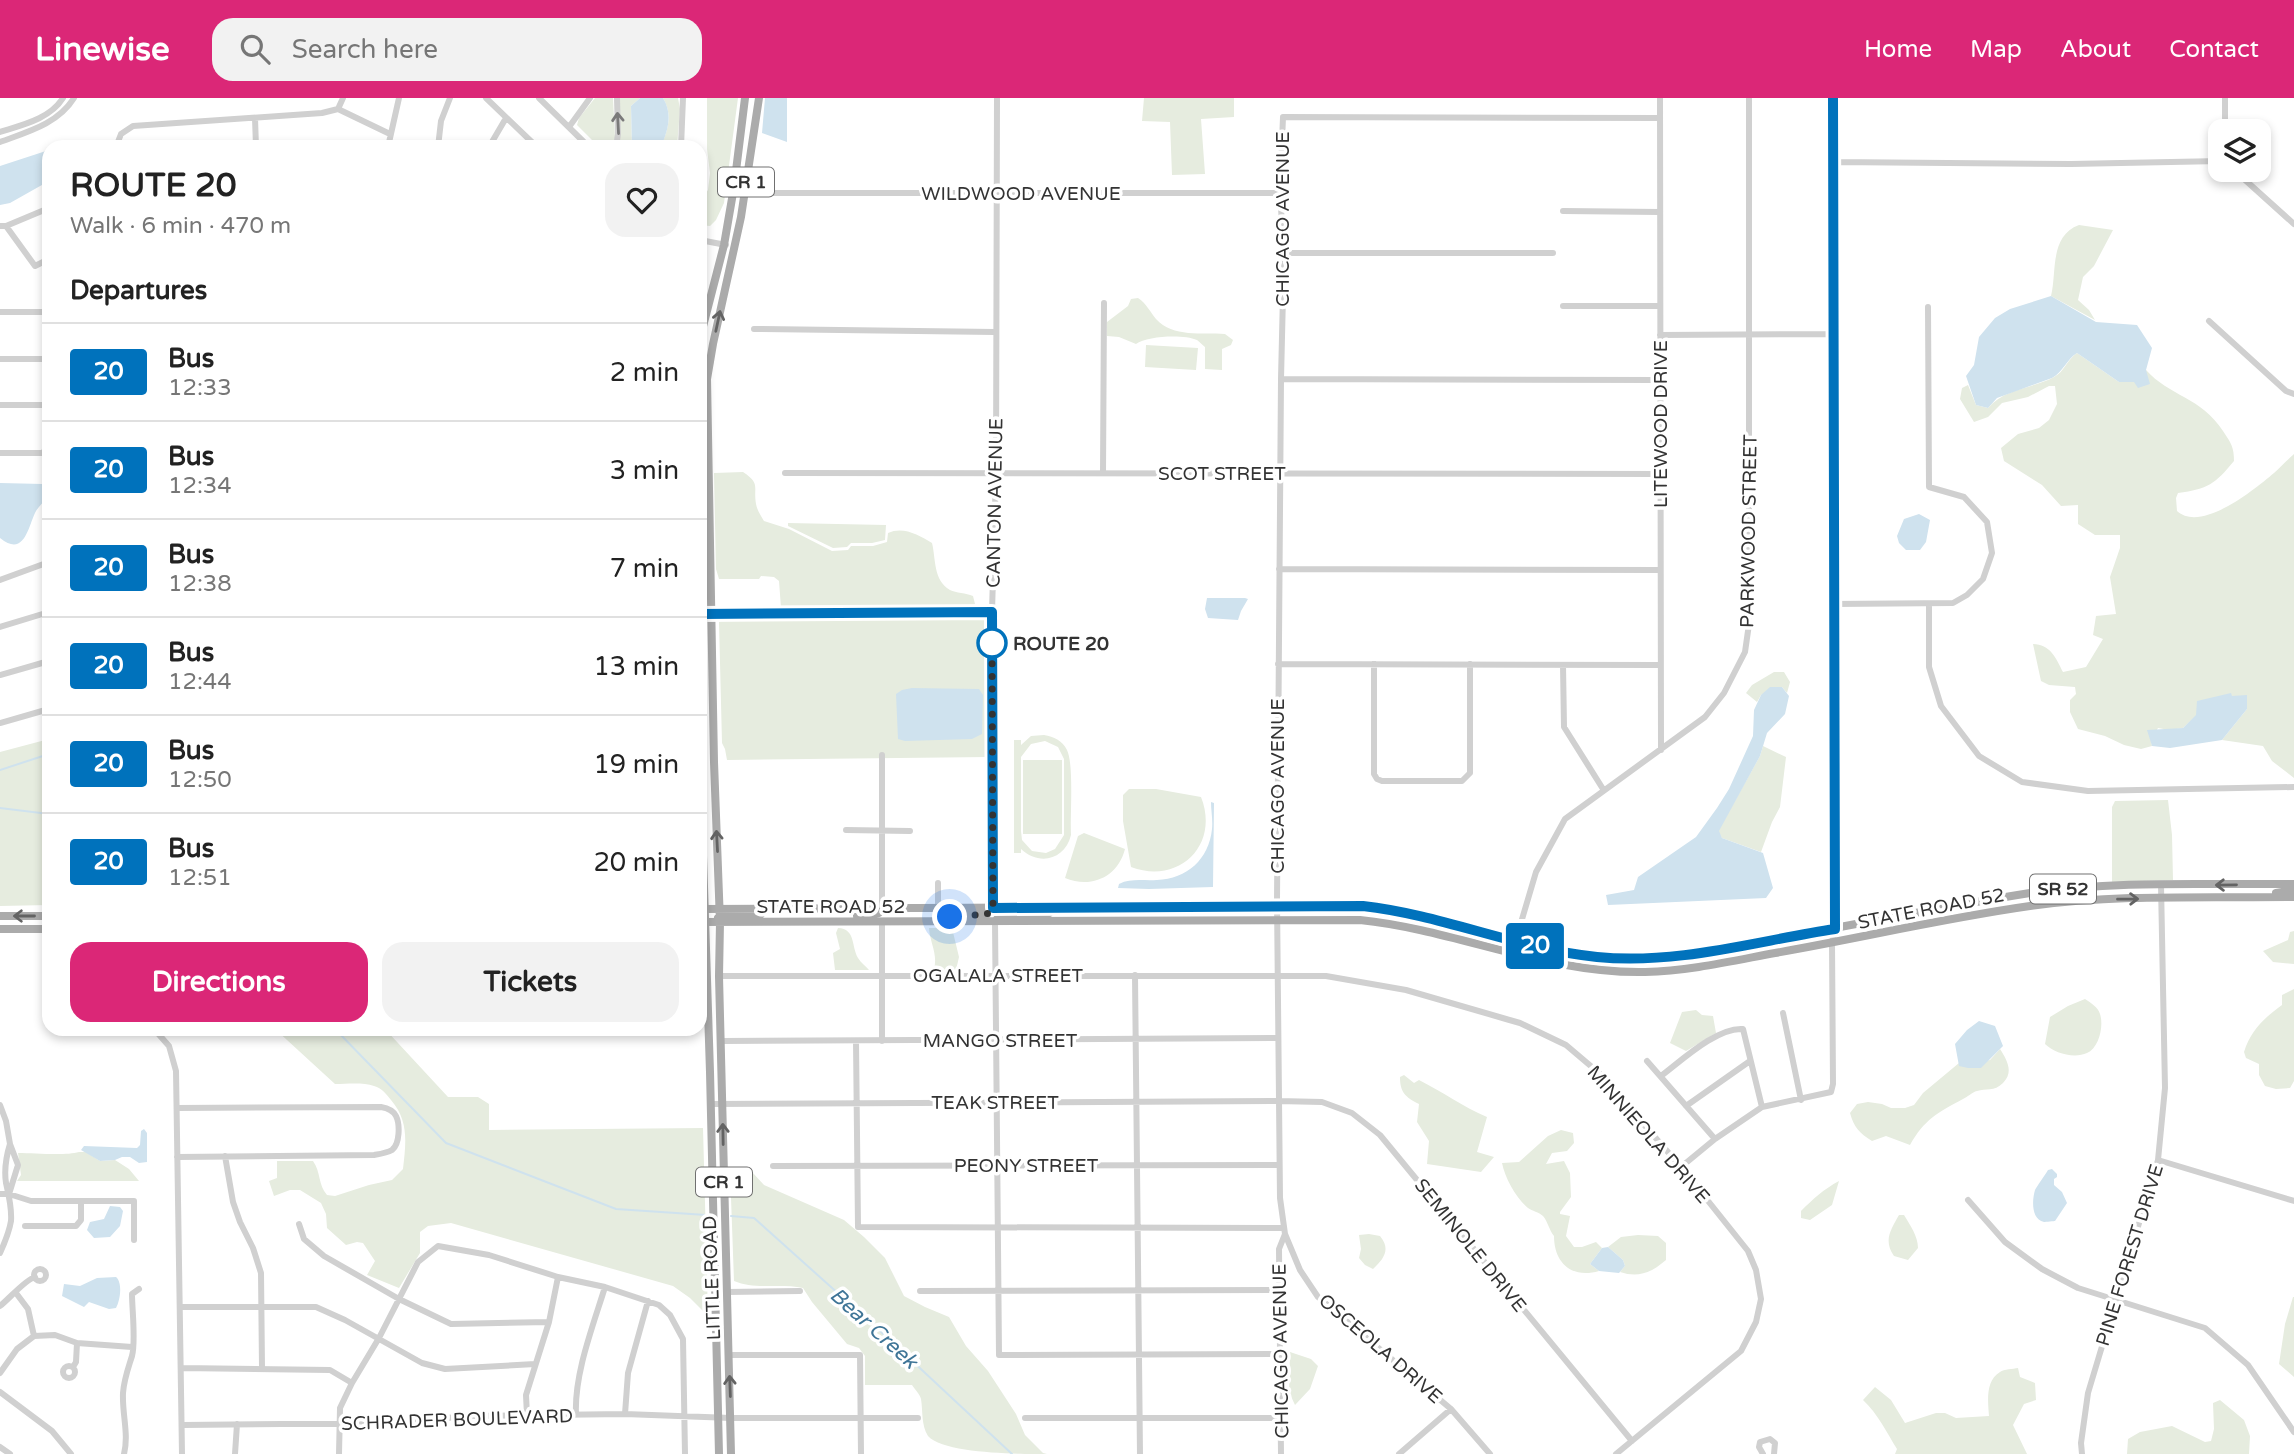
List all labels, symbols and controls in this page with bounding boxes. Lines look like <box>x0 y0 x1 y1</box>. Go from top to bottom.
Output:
search box <box>212 18 702 81</box>
text: Linewise <box>35 30 170 69</box>
icon: search <box>236 30 274 68</box>
text: Search here <box>292 34 438 65</box>
text: Home <box>1864 35 1932 64</box>
text: Map <box>1970 35 2022 64</box>
text: About <box>2060 35 2131 64</box>
text: Contact <box>2169 35 2259 64</box>
one-way arrow <box>611 111 624 134</box>
map controls <box>2208 119 2271 182</box>
button: layers <box>2208 119 2271 182</box>
street label: CHICAGO AVENUE <box>1272 131 1294 307</box>
button: heart <box>605 163 679 237</box>
text: ROUTE 20 <box>70 166 237 205</box>
road number: CR 1 <box>718 168 774 196</box>
street label: WILDWOOD AVENUE <box>921 183 1121 205</box>
text: Walk · 6 min · 470 m <box>70 212 291 240</box>
text: Departures <box>70 275 207 306</box>
one-way arrow <box>711 310 725 333</box>
street label: LITEWOOD DRIVE <box>1650 340 1672 508</box>
text: Bus <box>168 343 214 374</box>
text: 20 <box>93 357 124 386</box>
text: 2 min <box>610 357 679 388</box>
text: 12:33 <box>168 374 232 402</box>
street label: CANTON AVENUE <box>983 418 1007 588</box>
street label: PARKWOOD STREET <box>1736 434 1762 628</box>
text: Bus <box>168 441 214 472</box>
text: 20 <box>93 455 124 484</box>
text: 3 min <box>610 455 679 486</box>
street label: SCOT STREET <box>1158 463 1286 485</box>
text: 12:34 <box>168 472 232 500</box>
text: Bus <box>168 539 214 570</box>
text: 20 <box>93 553 124 582</box>
text: 7 min <box>610 553 679 584</box>
text: 12:38 <box>168 570 232 598</box>
marker: ROUTE 20 <box>977 628 1007 658</box>
place label: ROUTE 20 <box>1013 633 1109 655</box>
text: Bus <box>168 637 214 668</box>
text: 20 <box>93 651 124 680</box>
text: 13 min <box>593 651 679 682</box>
text: 12:44 <box>168 668 232 696</box>
street label: CHICAGO AVENUE <box>1267 698 1289 874</box>
text: Bus <box>168 735 214 766</box>
text: 20 <box>93 749 124 778</box>
text: 19 min <box>593 749 679 780</box>
text: 12:50 <box>168 766 232 794</box>
one-way arrow <box>711 830 724 853</box>
text: Bus <box>168 833 214 864</box>
text: 20 <box>93 847 124 876</box>
text: 20 min <box>593 847 679 878</box>
text: 12:51 <box>168 864 232 892</box>
road number: SR 52 <box>2030 874 2096 904</box>
one-way arrow <box>2215 878 2238 892</box>
street label: STATE ROAD 52 <box>1856 884 2006 934</box>
one-way arrow <box>2116 892 2139 906</box>
street label: STATE ROAD 52 <box>757 896 905 918</box>
your location <box>932 899 967 934</box>
one-way arrow <box>13 909 36 923</box>
line badge: 20 <box>1504 923 1566 969</box>
text: 20 <box>1520 931 1550 960</box>
button: Directions <box>70 942 368 1022</box>
button: Tickets <box>382 942 679 1022</box>
street label: OGALALA STREET <box>913 965 1084 987</box>
street label: MANGO STREET <box>923 1030 1078 1052</box>
street label: MINNIEOLA DRIVE <box>1582 1061 1714 1208</box>
street label: TEAK STREET <box>931 1092 1059 1114</box>
one-way arrow <box>717 1123 730 1146</box>
street label: PEONY STREET <box>954 1155 1099 1177</box>
street label: PINE FOREST DRIVE <box>2092 1162 2168 1349</box>
road number: CR 1 <box>696 1168 752 1196</box>
street label: SEMINOLE DRIVE <box>1410 1175 1531 1317</box>
street label: LITTLE ROAD <box>699 1215 725 1341</box>
street label: CHICAGO AVENUE <box>1268 1263 1294 1439</box>
water label: Bear Creek <box>825 1283 924 1375</box>
street label: OSCEOLA DRIVE <box>1314 1289 1446 1408</box>
one-way arrow <box>723 1375 737 1398</box>
street label: SCHRADER BOULEVARD <box>341 1405 573 1435</box>

